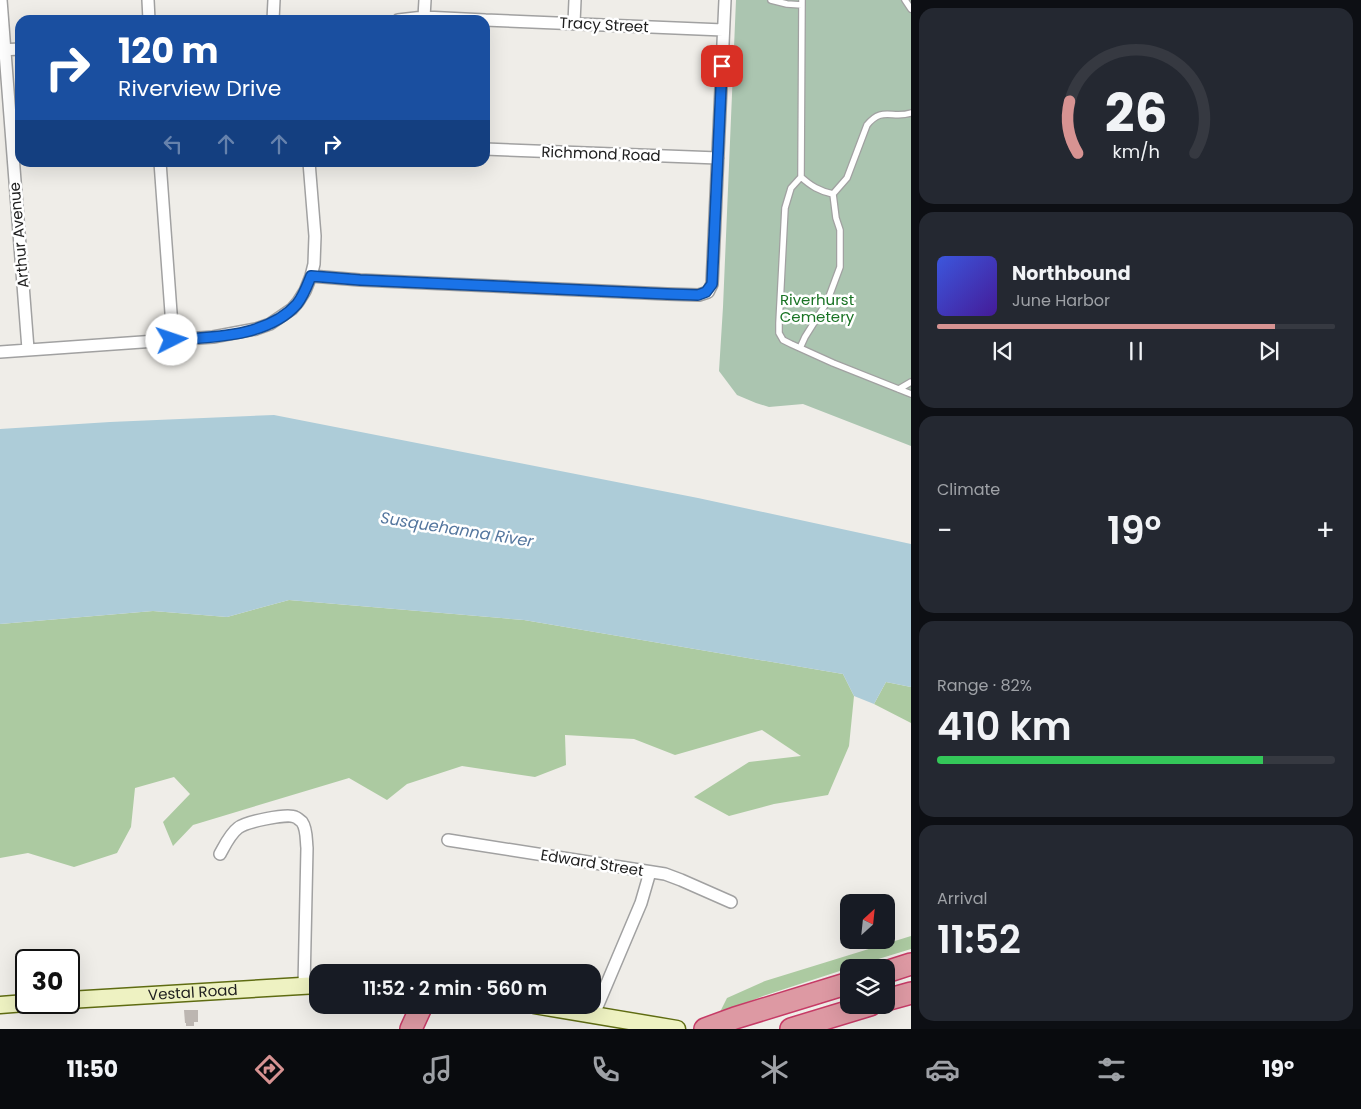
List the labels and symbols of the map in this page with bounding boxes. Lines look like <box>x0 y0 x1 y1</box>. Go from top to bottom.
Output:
street label: Tracy Street <box>559 12 649 37</box>
pin <box>701 45 743 87</box>
street label: Richmond Road <box>541 141 661 166</box>
street label: Arthur Avenue <box>3 181 34 289</box>
park label: Riverhurst Cemetery <box>780 289 855 327</box>
position arrow <box>145 313 197 365</box>
water label: Susquehanna River <box>379 506 536 553</box>
street label: Edward Street <box>539 844 645 881</box>
north arrow <box>840 894 895 949</box>
speed limit sign: 30 <box>15 949 80 1014</box>
street label: Vestal Road <box>147 979 238 1005</box>

